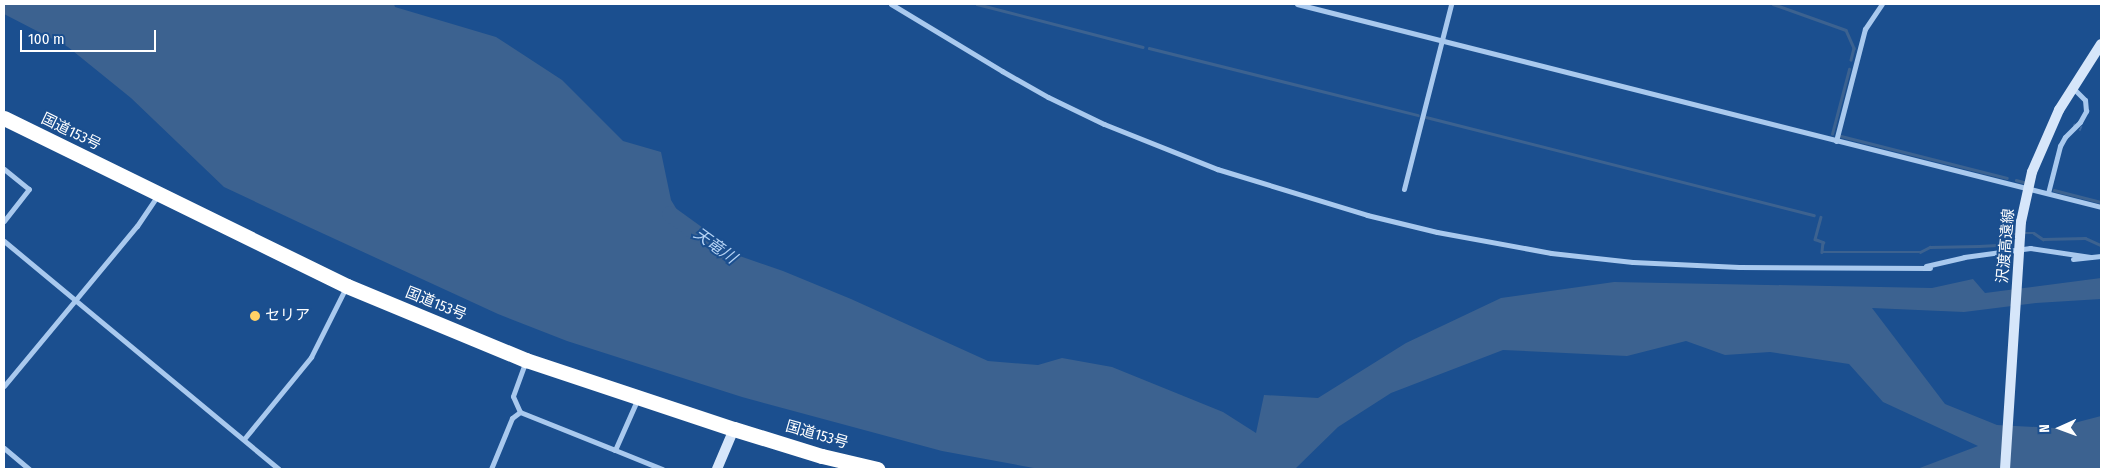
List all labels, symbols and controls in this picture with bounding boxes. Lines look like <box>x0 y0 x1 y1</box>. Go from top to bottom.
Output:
scale bar <box>22 20 159 52</box>
text: 100 m <box>28 30 65 48</box>
street label: 国道153号 <box>38 110 104 154</box>
street label: 沢渡高遠線 <box>1994 208 2018 284</box>
water label: 天竜川 <box>690 224 740 268</box>
street label: 国道153号 <box>403 284 469 324</box>
place label: セリア <box>265 307 310 325</box>
marker: セリア <box>249 310 261 322</box>
north arrow <box>2035 403 2085 453</box>
street label: 国道153号 <box>784 417 850 453</box>
text: N <box>2036 424 2053 433</box>

